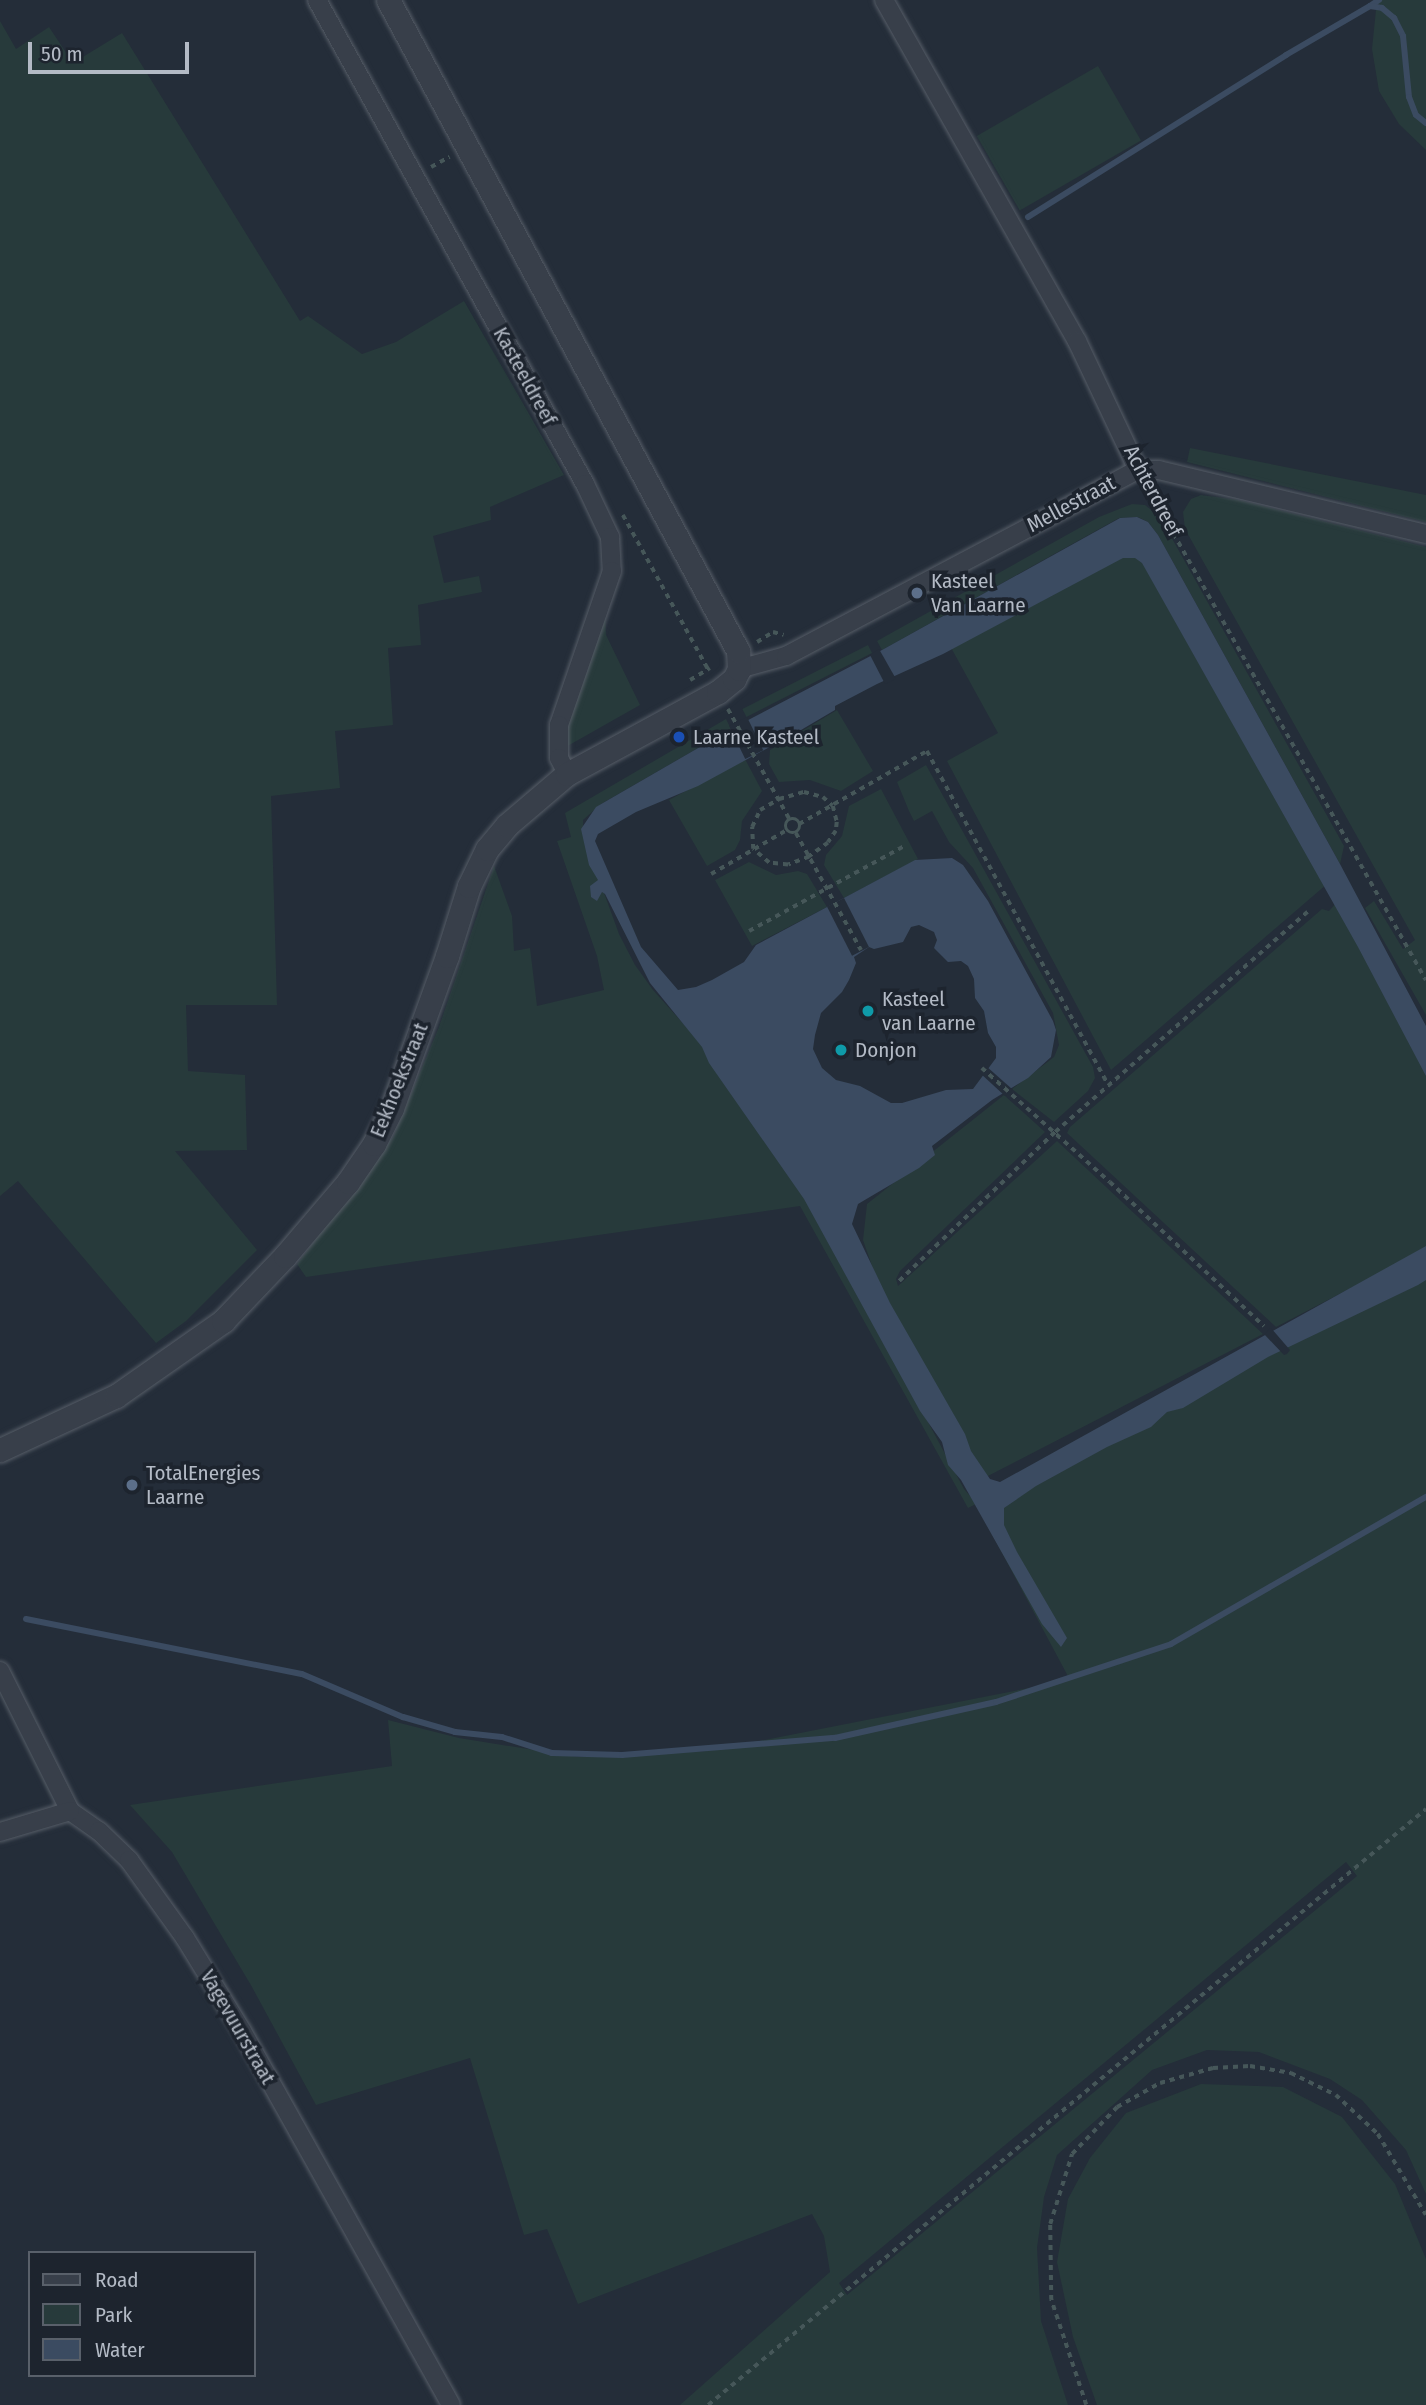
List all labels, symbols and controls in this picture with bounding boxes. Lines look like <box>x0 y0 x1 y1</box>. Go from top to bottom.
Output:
scale bar <box>32 28 192 72</box>
text: 50 m <box>41 41 83 67</box>
street label: Kasteeldreef <box>488 323 562 429</box>
street label: Achterdreef <box>1118 441 1188 541</box>
street label: Mellestraat <box>1022 470 1120 538</box>
place label: Kasteel Van Laarne <box>931 568 1026 618</box>
marker: Kasteel Van Laarne <box>909 585 925 601</box>
place label: Laarne Kasteel <box>693 724 819 750</box>
marker: Laarne Kasteel <box>671 729 687 745</box>
place label: Kasteel van Laarne <box>882 986 976 1036</box>
marker: Kasteel van Laarne <box>860 1003 876 1019</box>
street label: Eekhoekstraat <box>365 1019 433 1141</box>
place label: Donjon <box>855 1037 917 1063</box>
marker: Donjon <box>833 1042 849 1058</box>
place label: TotalEnergies Laarne <box>146 1460 261 1510</box>
marker: TotalEnergies Laarne <box>124 1477 140 1493</box>
street label: Vagevuurstraat <box>195 1965 281 2089</box>
legend <box>28 2251 256 2377</box>
text: Road <box>95 2267 139 2293</box>
text: Park <box>95 2302 132 2328</box>
text: Water <box>95 2337 145 2363</box>

